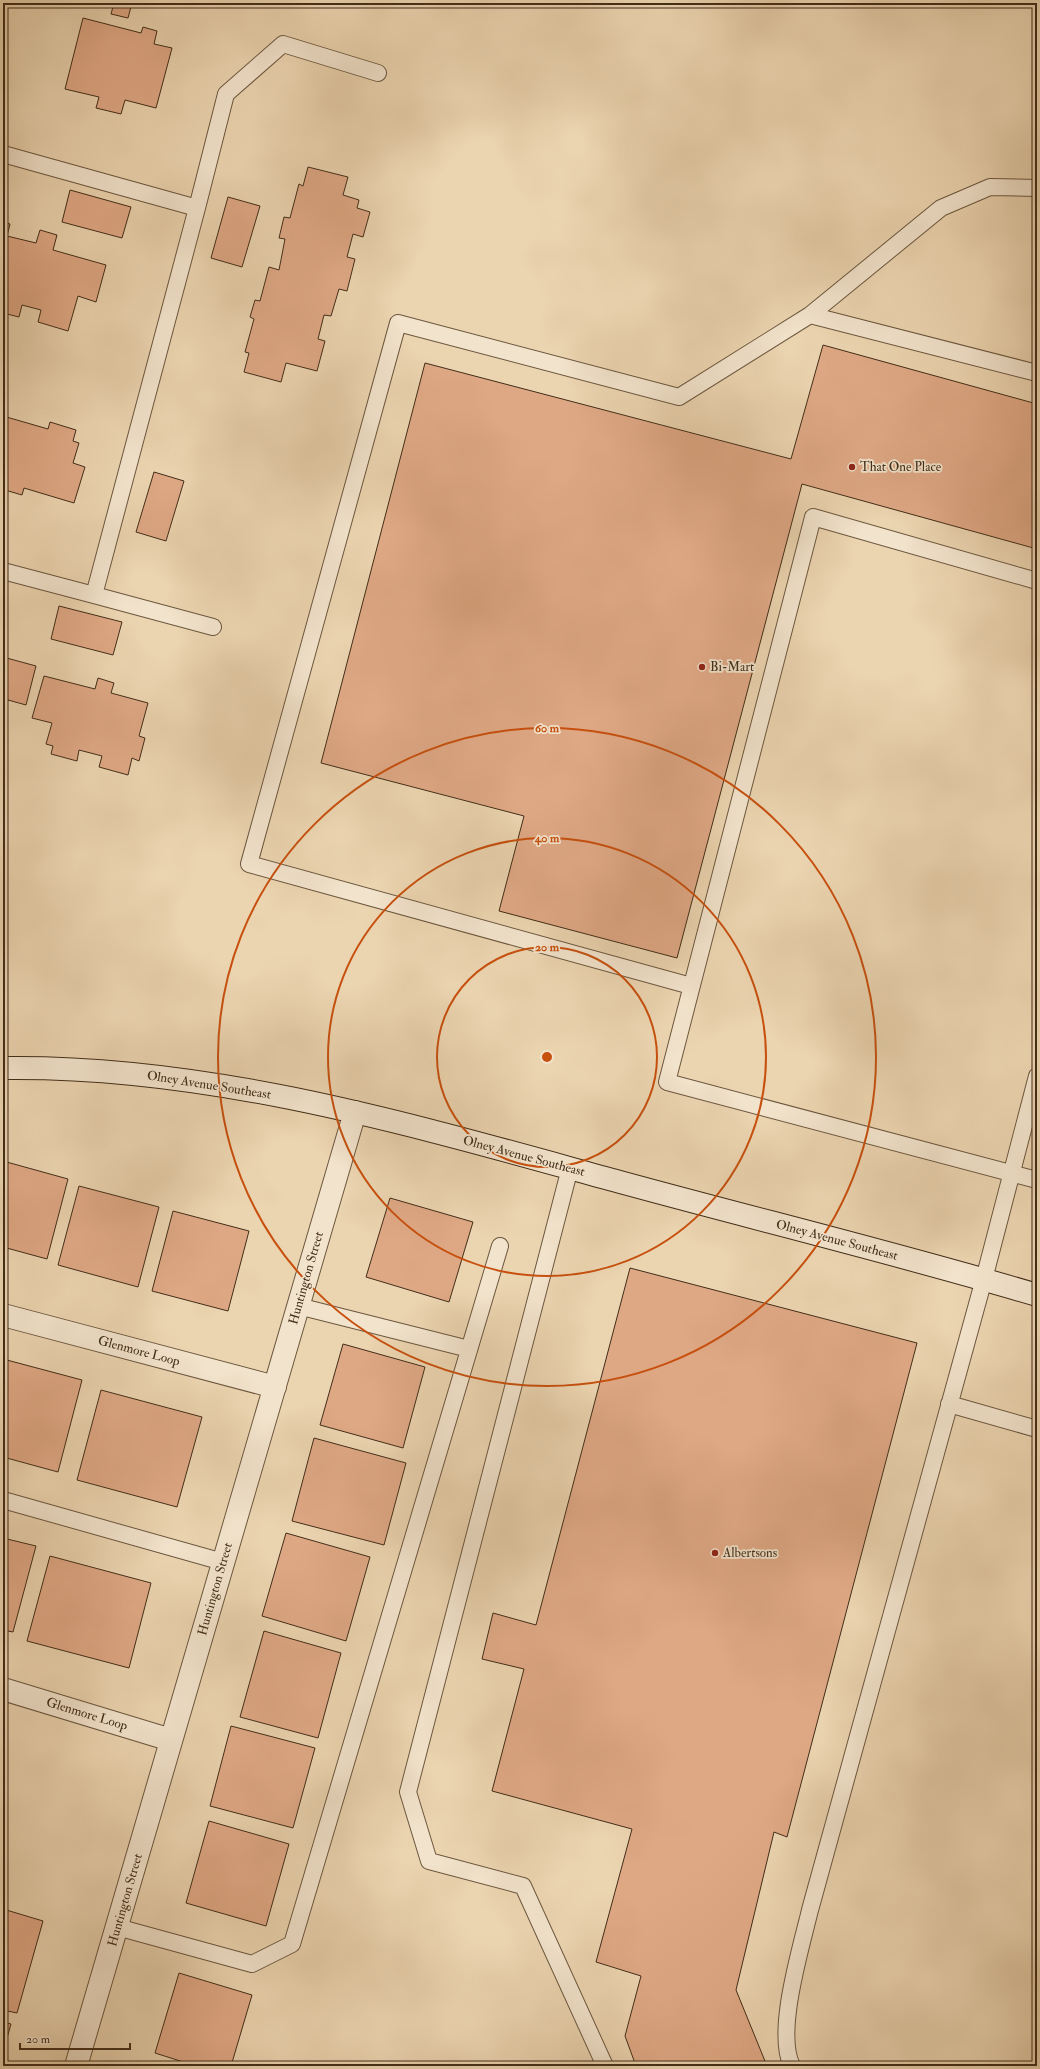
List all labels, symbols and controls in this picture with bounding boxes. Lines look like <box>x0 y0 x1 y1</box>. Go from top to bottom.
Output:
place label: That One Place <box>860 459 942 475</box>
marker: That One Place <box>847 462 857 472</box>
place label: Bi-Mart <box>710 659 754 675</box>
marker: Bi-Mart <box>697 662 707 672</box>
text: 60 m <box>535 721 560 736</box>
text: 40 m <box>534 831 560 846</box>
text: 20 m <box>535 940 560 955</box>
centre of rings <box>540 1050 554 1064</box>
street label: Olney Avenue Southeast <box>146 1067 272 1104</box>
street label: Olney Avenue Southeast <box>461 1132 587 1181</box>
street label: Olney Avenue Southeast <box>774 1216 900 1265</box>
street label: Huntington Street <box>285 1230 327 1326</box>
street label: Glenmore Loop <box>96 1332 182 1371</box>
street label: Huntington Street <box>194 1541 236 1637</box>
place label: Albertsons <box>722 1545 778 1561</box>
marker: Albertsons <box>710 1548 720 1558</box>
street label: Glenmore Loop <box>44 1694 130 1735</box>
street label: Huntington Street <box>104 1852 146 1948</box>
scale bar <box>20 2025 130 2051</box>
text: 20 m <box>26 2032 51 2047</box>

